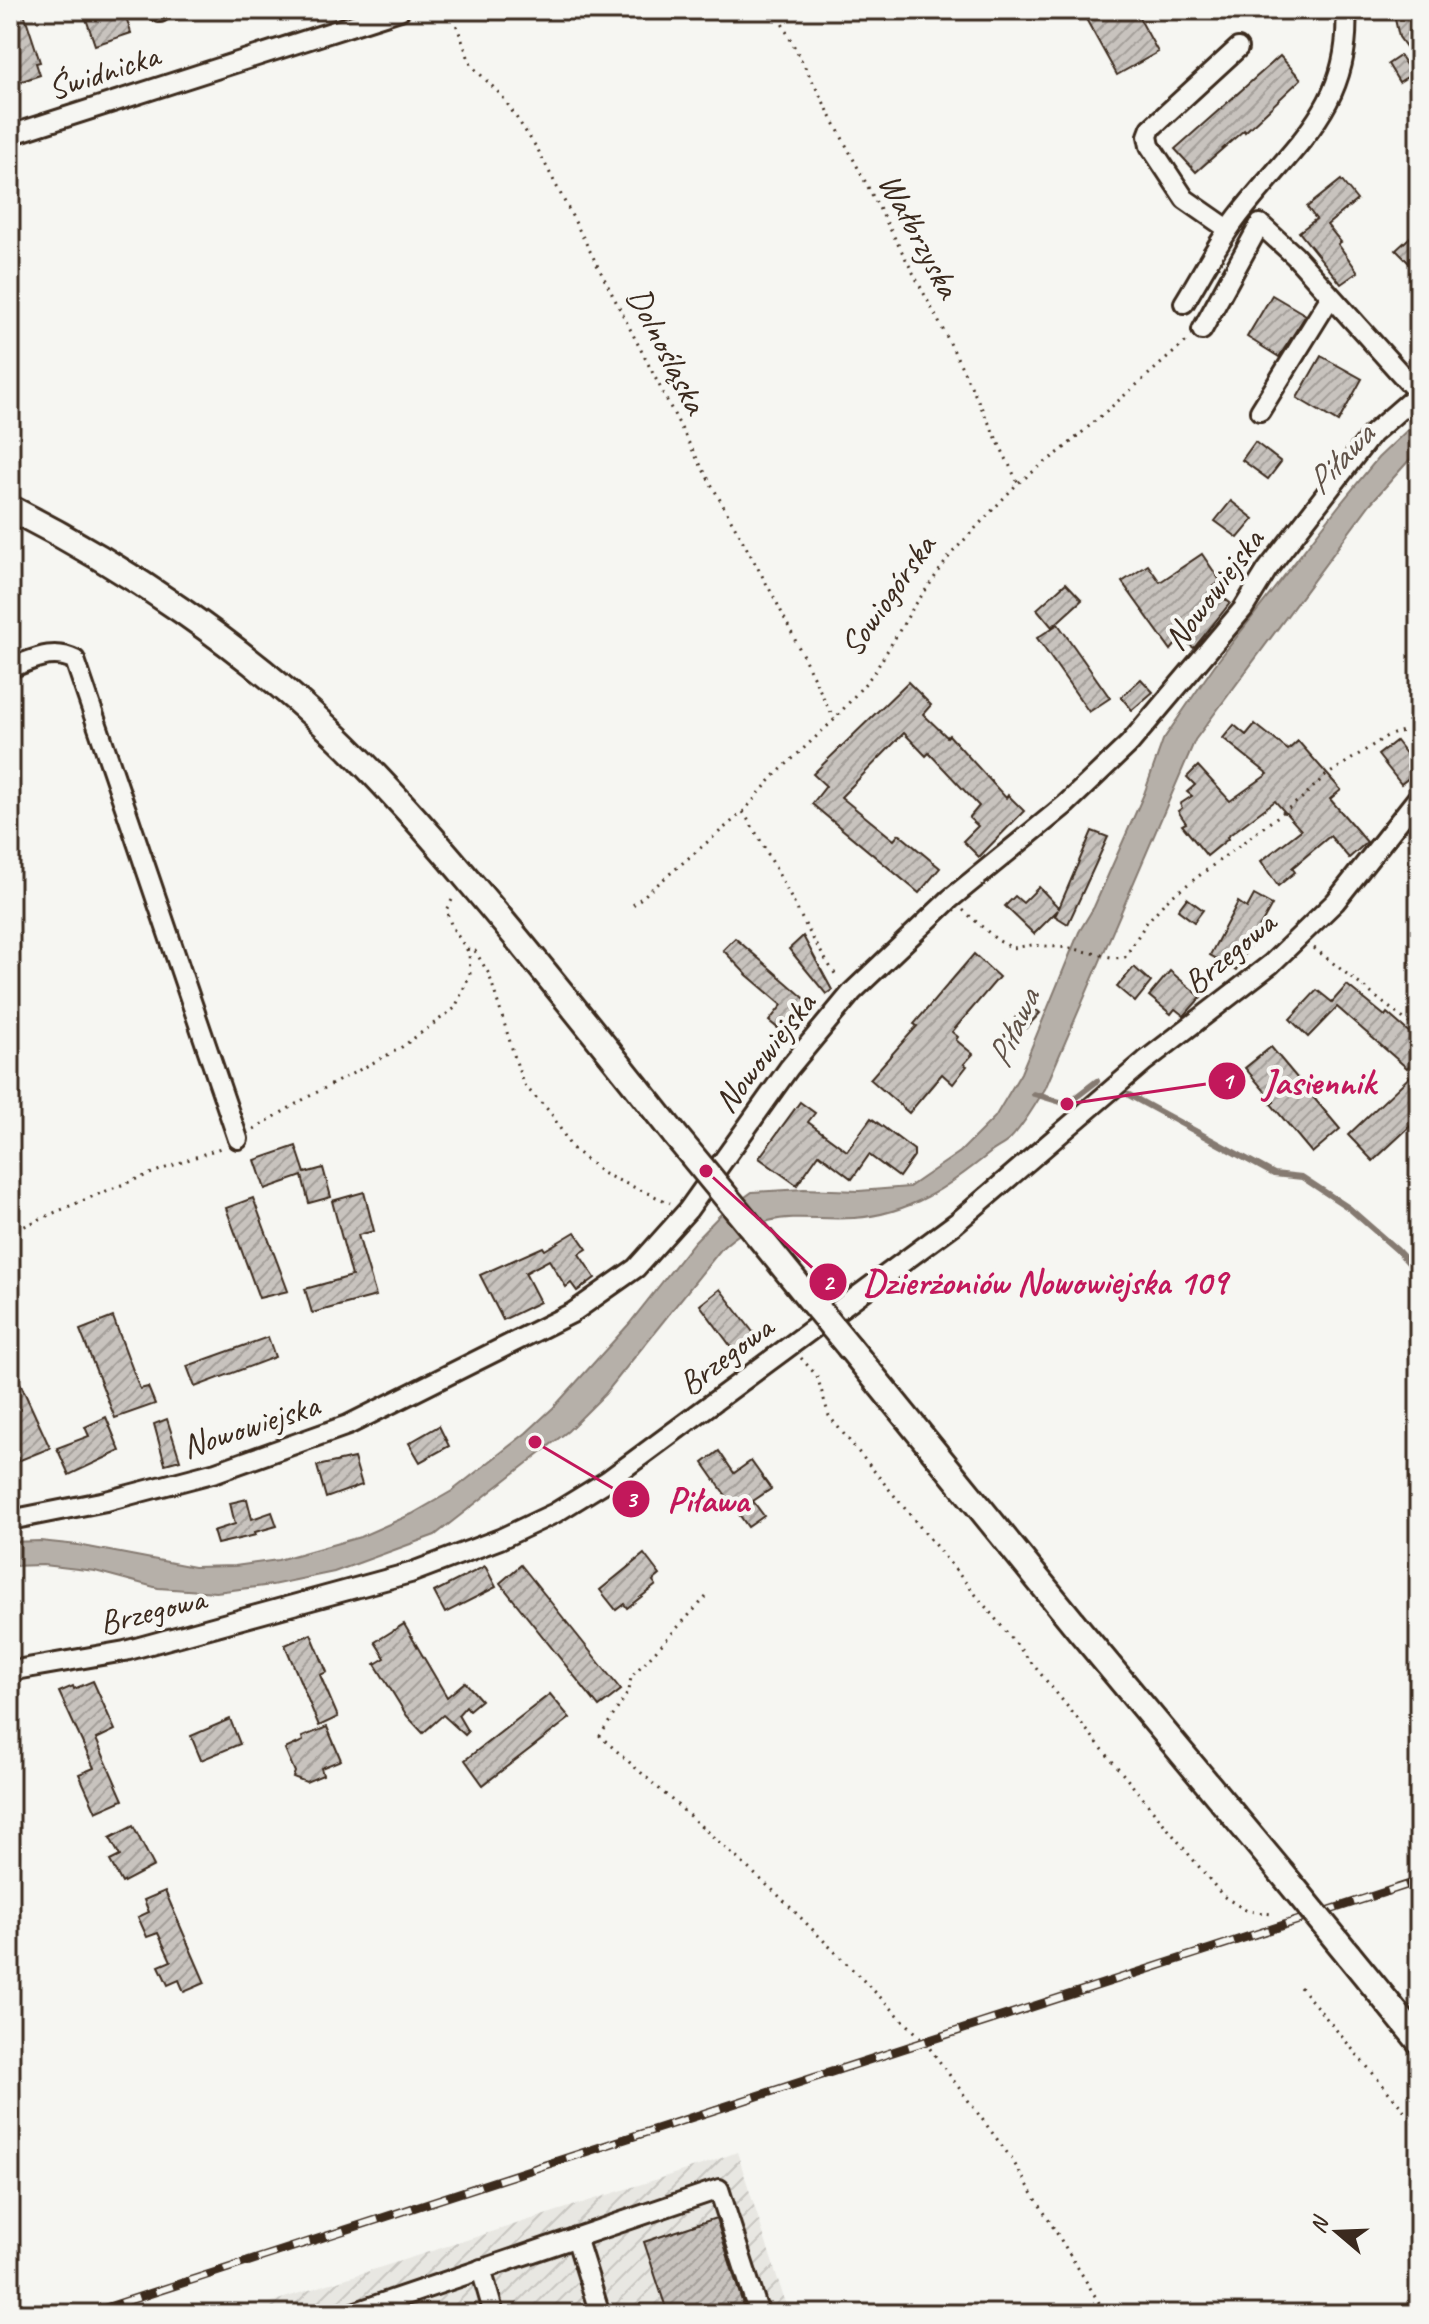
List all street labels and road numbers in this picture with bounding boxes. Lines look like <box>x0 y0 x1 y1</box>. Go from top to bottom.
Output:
street label: Świdnicka <box>42 32 167 110</box>
street label: Wałbrzyska <box>869 165 971 307</box>
street label: Dolnośląska <box>618 280 719 423</box>
street label: Nowowiejska <box>1154 518 1274 659</box>
street label: Sowiogórska <box>830 524 946 665</box>
street label: Brzegowa <box>1174 899 1287 1003</box>
street label: Nowowiejska <box>704 982 826 1121</box>
street label: Brzegowa <box>670 1304 784 1405</box>
street label: Nowowiejska <box>176 1382 326 1468</box>
street label: Brzegowa <box>95 1576 212 1644</box>

